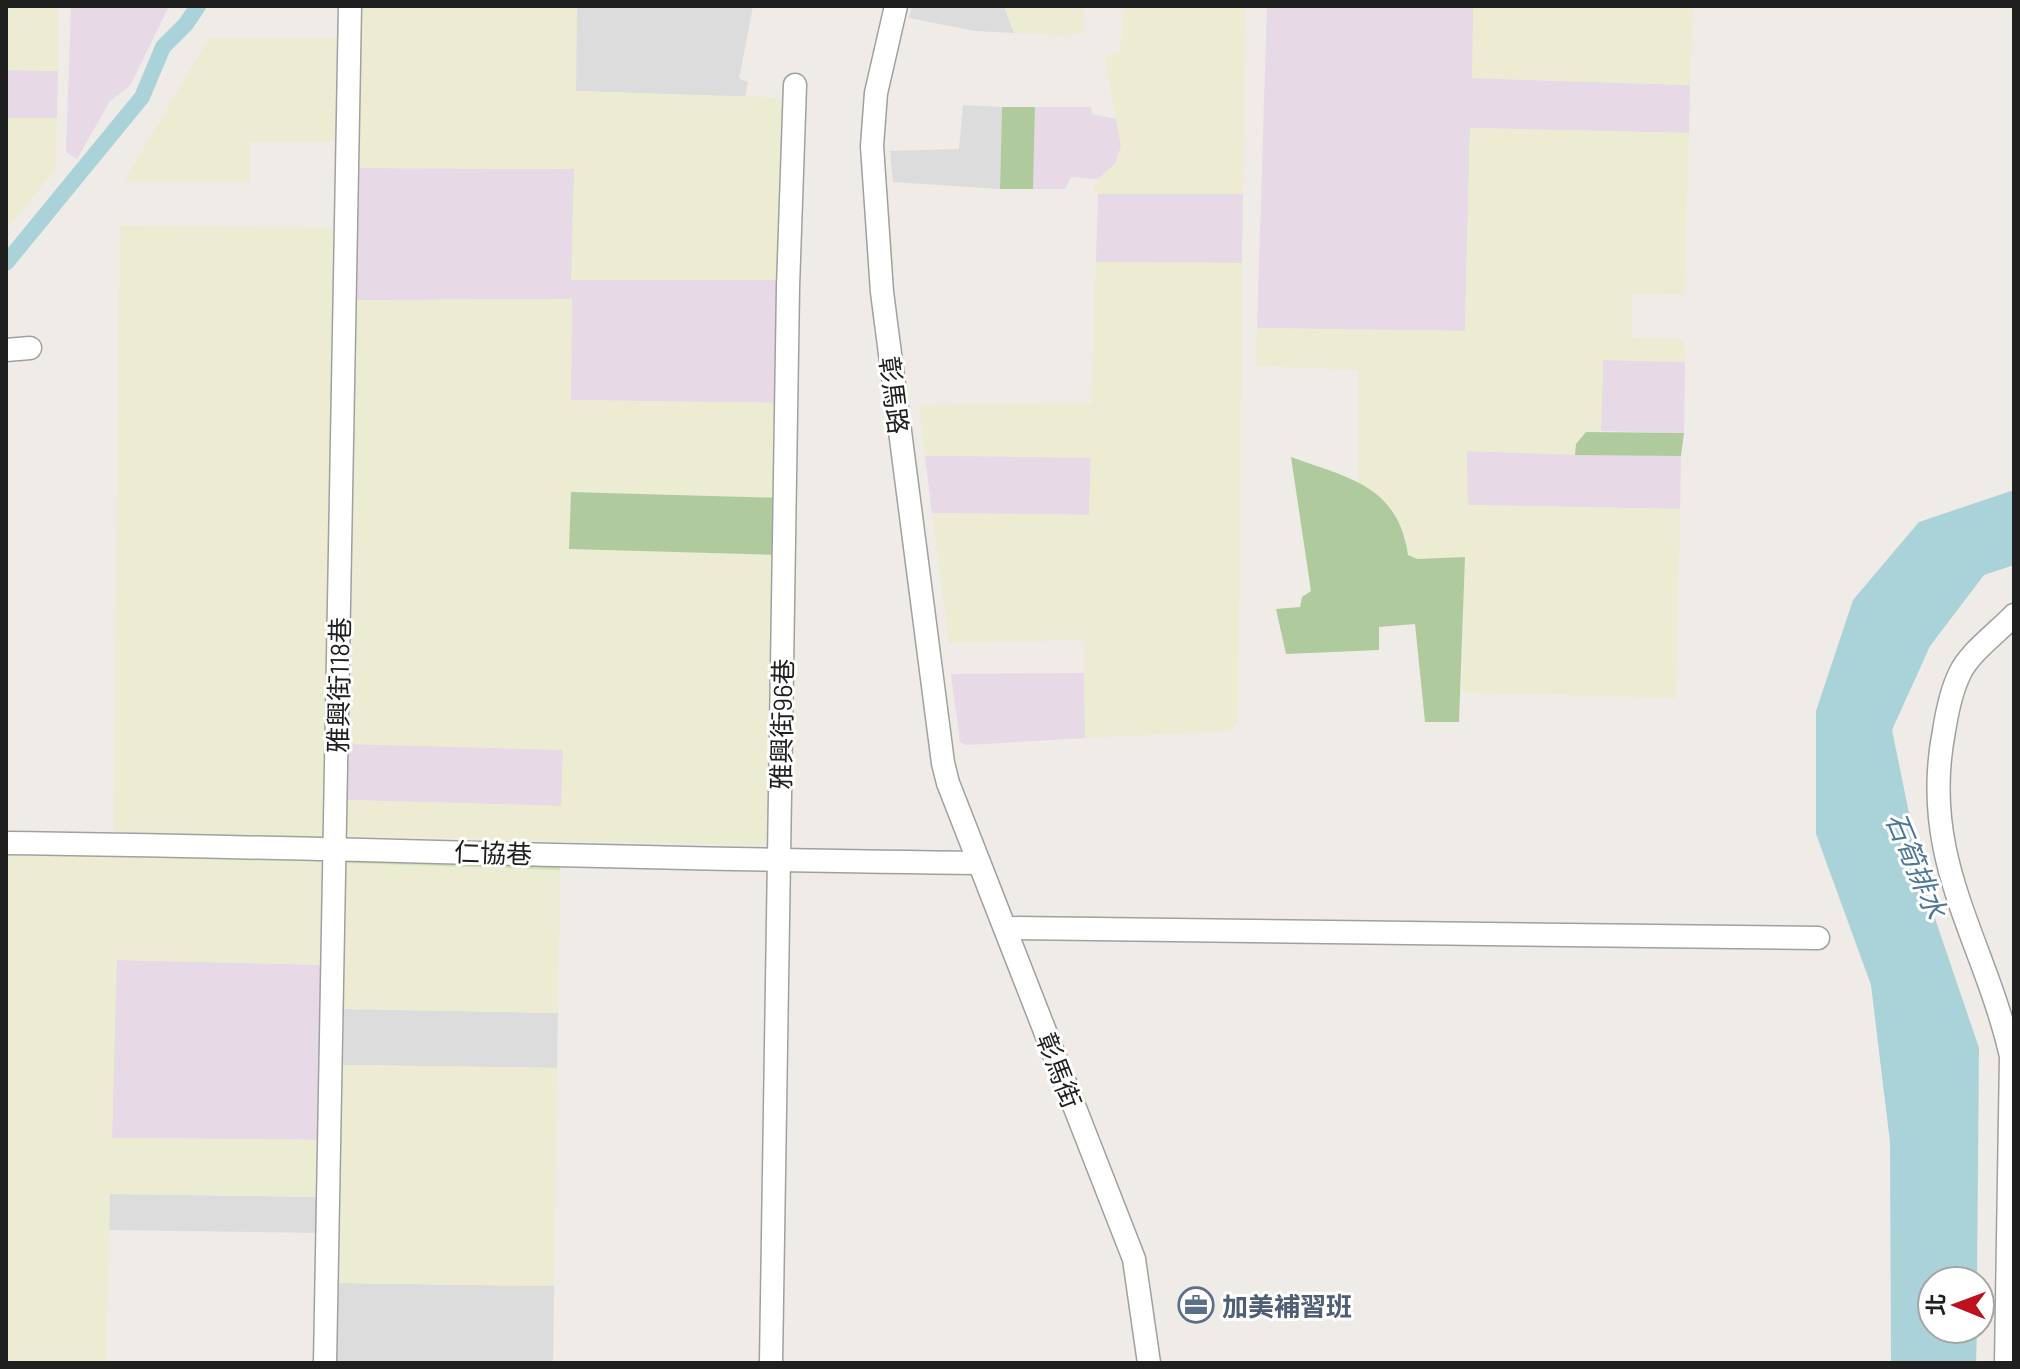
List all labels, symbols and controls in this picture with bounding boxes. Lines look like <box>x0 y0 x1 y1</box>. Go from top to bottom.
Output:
street label: 彰馬路 <box>875 354 915 436</box>
street label: 雅興街118巷 <box>321 617 355 753</box>
street label: 雅興街96巷 <box>764 658 798 790</box>
water label: 石筍排水 <box>1879 807 1955 925</box>
street label: 仁協巷 <box>453 835 533 869</box>
street label: 彰馬街 <box>1032 1028 1088 1112</box>
north arrow <box>1916 1265 1996 1345</box>
office icon: 加美補習班 <box>1177 1286 1215 1324</box>
place label: 加美補習班 <box>1222 1290 1352 1321</box>
text: 北 <box>1922 1293 1948 1316</box>

